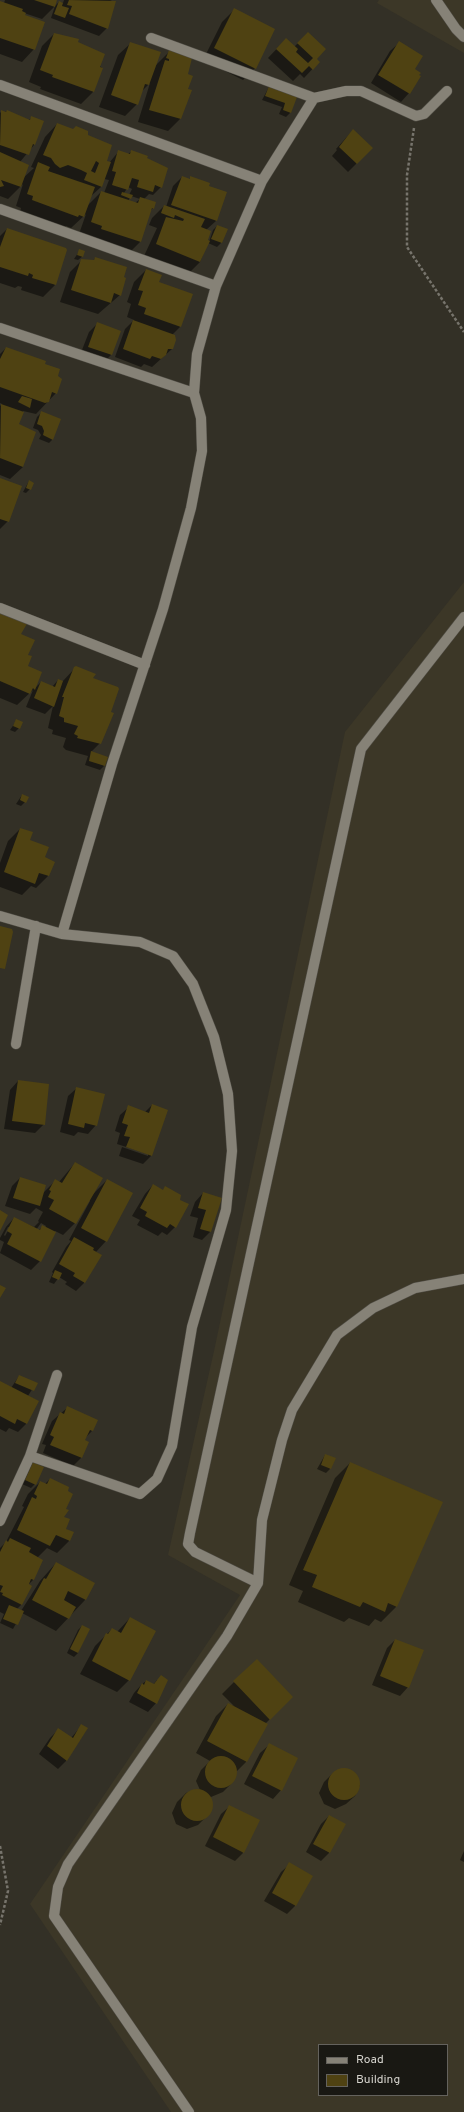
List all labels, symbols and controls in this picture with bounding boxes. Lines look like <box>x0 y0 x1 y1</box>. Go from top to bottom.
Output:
legend <box>318 2044 448 2096</box>
text: Road <box>356 2052 384 2068</box>
text: Building <box>356 2072 400 2088</box>

